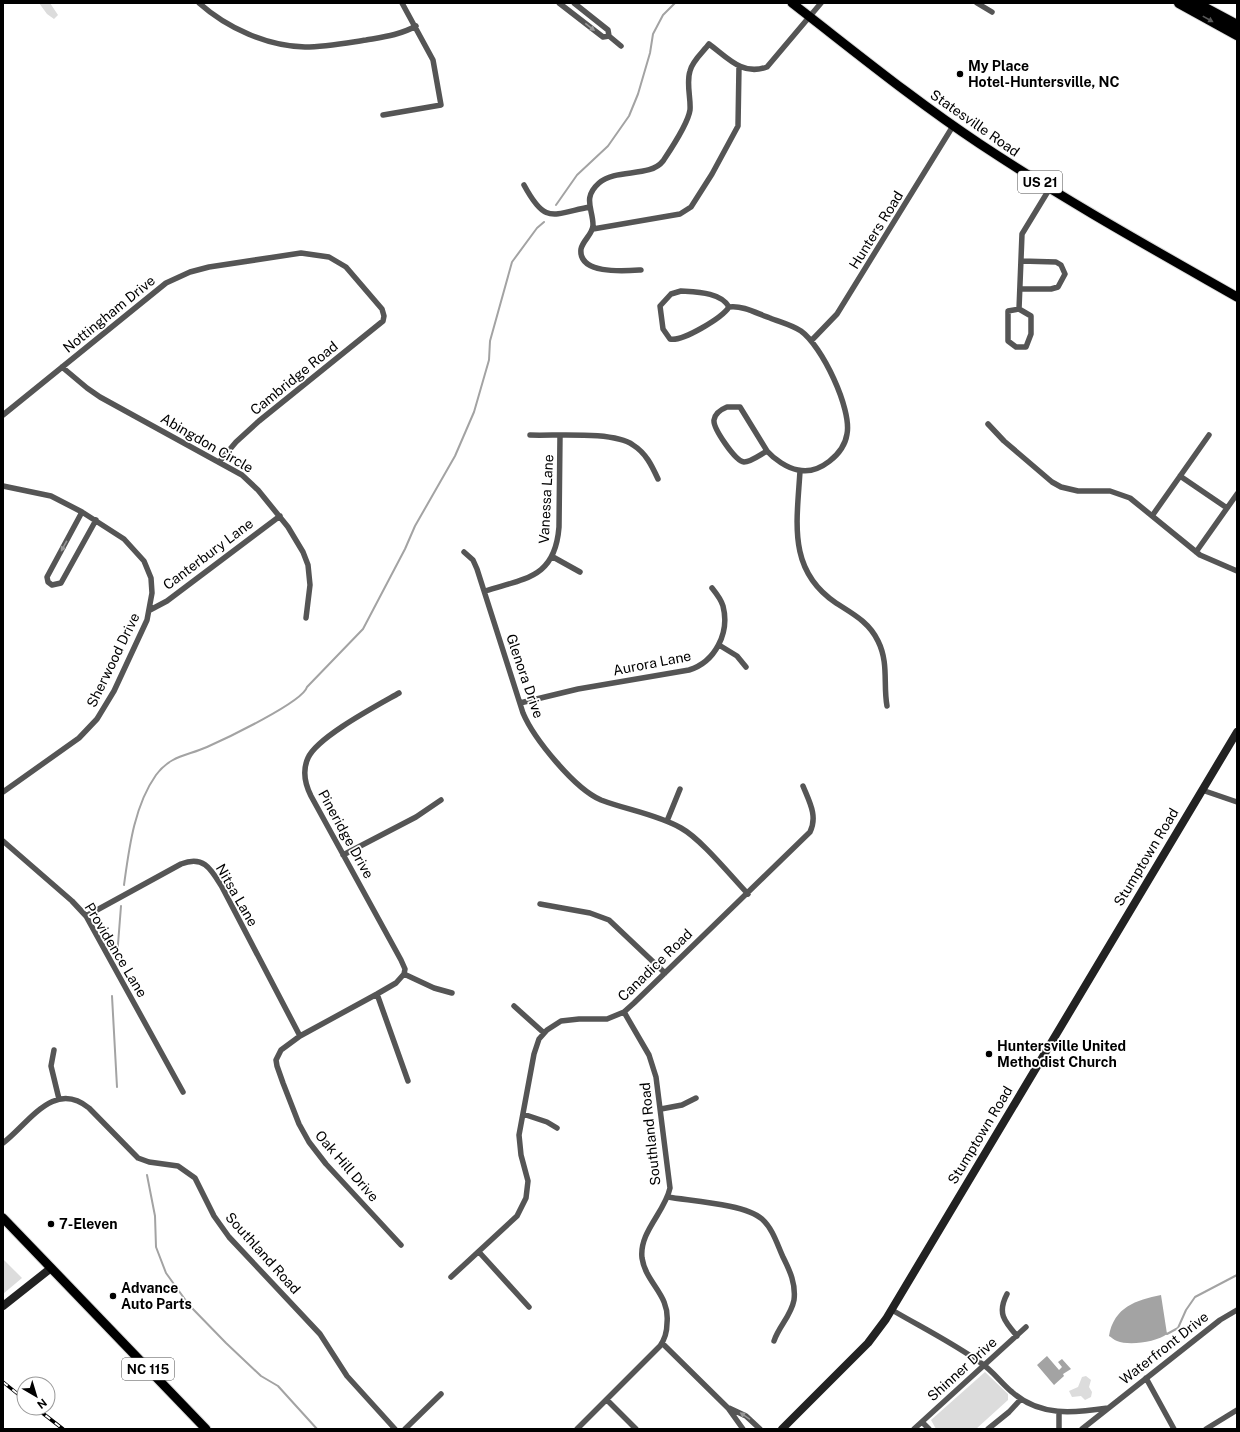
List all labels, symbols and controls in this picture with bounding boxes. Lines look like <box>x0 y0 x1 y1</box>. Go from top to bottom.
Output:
one-way arrow <box>1202 16 1214 22</box>
one-way arrow <box>584 23 595 31</box>
place label: My Place Hotel-Huntersville, NC <box>968 58 1120 90</box>
marker: My Place Hotel-Huntersville, NC <box>955 69 965 79</box>
street label: Statesville Road <box>927 86 1023 160</box>
road number: US 21 <box>1018 171 1062 193</box>
street label: Hunters Road <box>846 188 906 272</box>
street label: Nottingham Drive <box>60 272 158 356</box>
street label: Cambridge Road <box>247 338 341 418</box>
street label: Abingdon Circle <box>158 410 256 476</box>
street label: Vanessa Lane <box>536 454 556 544</box>
street label: Canterbury Lane <box>160 515 256 593</box>
one-way arrow <box>61 541 67 552</box>
street label: Sherwood Drive <box>83 610 143 710</box>
street label: Glenora Drive <box>503 632 547 720</box>
street label: Aurora Lane <box>612 648 693 678</box>
street label: Pineridge Drive <box>315 787 377 881</box>
street label: Stumptown Road <box>1110 805 1182 909</box>
street label: Nitsa Lane <box>213 861 261 929</box>
street label: Providence Lane <box>81 900 151 1000</box>
street label: Canadice Road <box>615 926 695 1004</box>
place label: Huntersville United Methodist Church <box>997 1038 1126 1070</box>
marker: Huntersville United Methodist Church <box>984 1049 994 1059</box>
street label: Southland Road <box>637 1082 663 1186</box>
street label: Stumptown Road <box>944 1083 1016 1187</box>
street label: Oak Hill Drive <box>312 1127 382 1205</box>
street label: Southland Road <box>222 1209 304 1297</box>
place label: 7-Eleven <box>59 1216 118 1232</box>
marker: 7-Eleven <box>46 1219 56 1229</box>
place label: Advance Auto Parts <box>121 1280 192 1312</box>
marker: Advance Auto Parts <box>108 1291 118 1301</box>
street label: Waterfront Drive <box>1117 1308 1211 1388</box>
street label: Shinner Drive <box>924 1334 1000 1404</box>
road number: NC 115 <box>122 1358 174 1380</box>
north arrow <box>16 1376 56 1416</box>
text: N <box>35 1397 49 1411</box>
one-way arrow <box>740 1413 751 1420</box>

